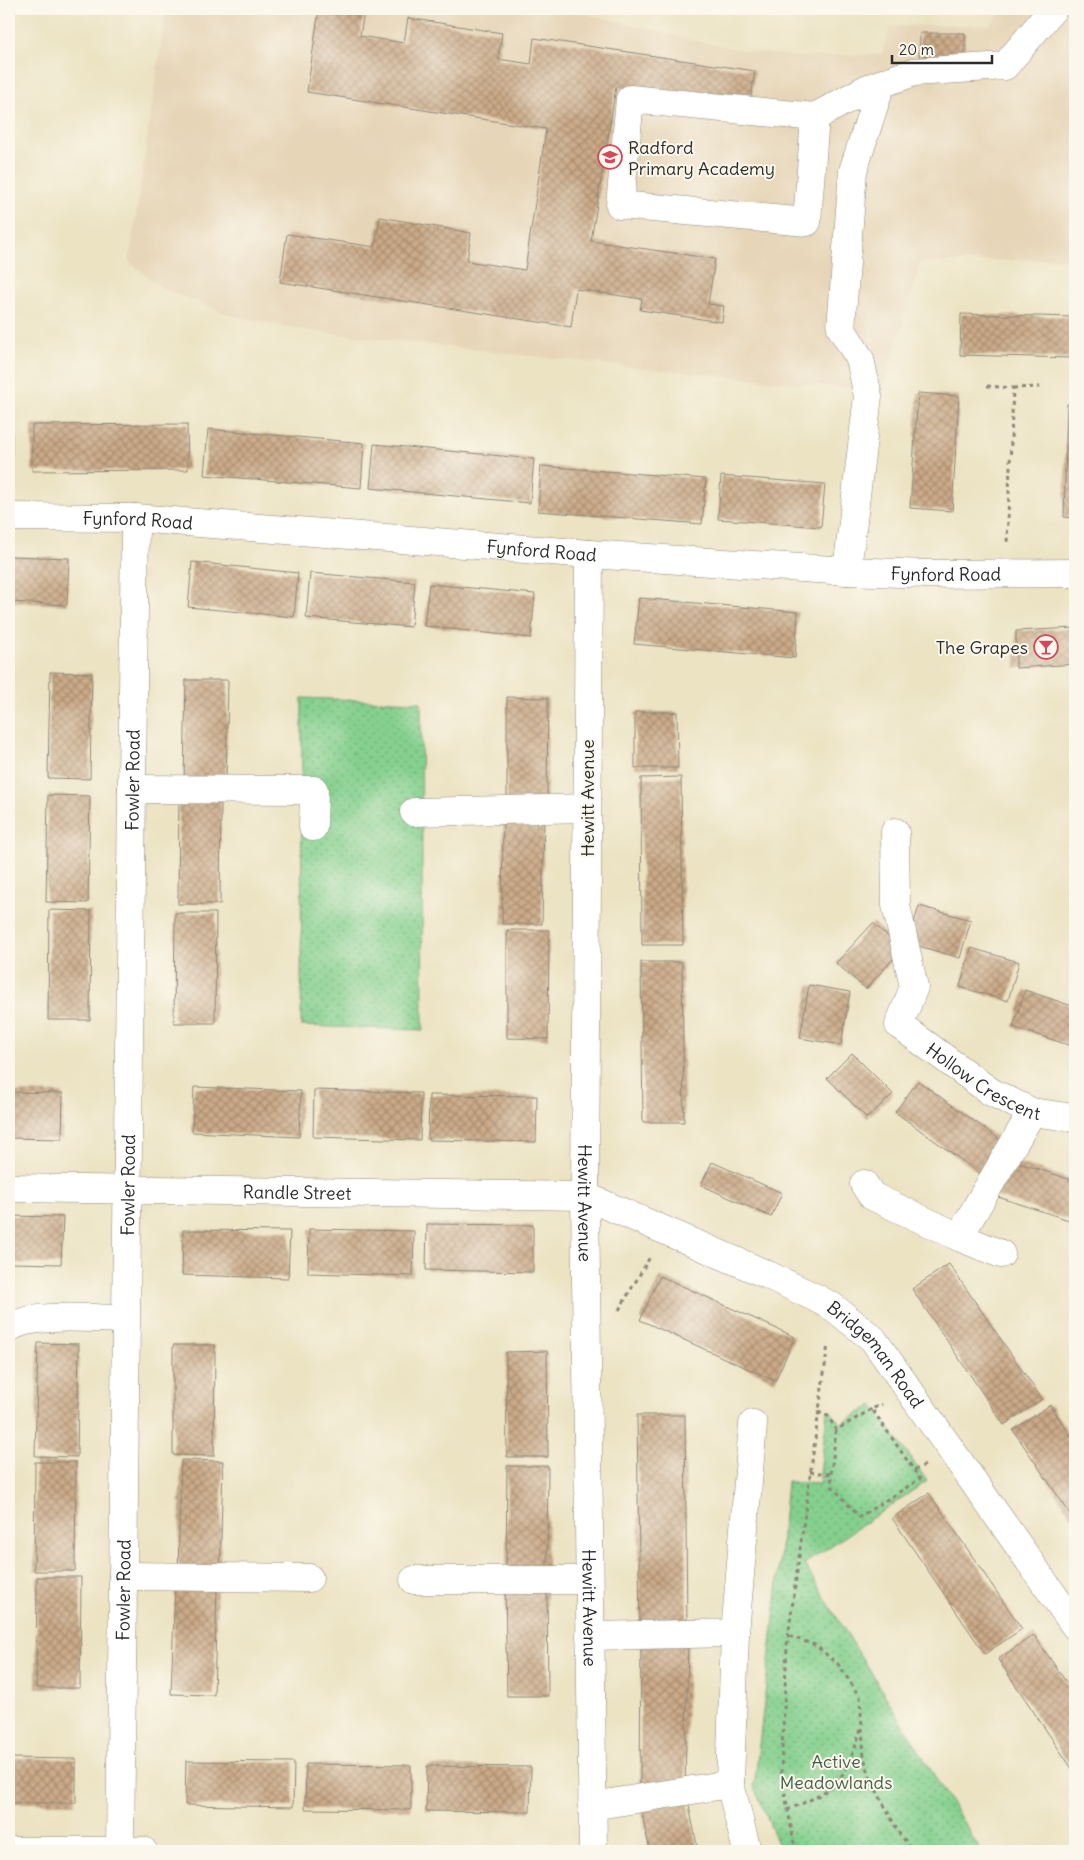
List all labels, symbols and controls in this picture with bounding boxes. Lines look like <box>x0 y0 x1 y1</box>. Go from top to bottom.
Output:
scale bar <box>892 32 992 64</box>
text: 20 m <box>899 40 934 59</box>
place label: Radford Primary Academy <box>628 136 775 180</box>
school or university icon: Radford Primary Academy <box>597 144 623 170</box>
street label: Fynford Road <box>83 506 194 534</box>
street label: Fynford Road <box>486 534 598 566</box>
street label: Fynford Road <box>890 561 1002 586</box>
bar icon: The Grapes <box>1033 634 1059 660</box>
place label: The Grapes <box>936 636 1028 659</box>
street label: Fowler Road <box>120 729 144 831</box>
street label: Hewitt Avenue <box>576 739 599 857</box>
street label: Hollow Crescent <box>922 1037 1042 1125</box>
street label: Fowler Road <box>115 1134 140 1236</box>
street label: Hewitt Avenue <box>573 1144 597 1262</box>
street label: Randle Street <box>242 1180 352 1204</box>
street label: Bridgeman Road <box>823 1295 929 1412</box>
street label: Fowler Road <box>111 1539 135 1641</box>
street label: Hewitt Avenue <box>578 1549 602 1667</box>
park label: Active Meadowlands <box>780 1750 892 1794</box>

